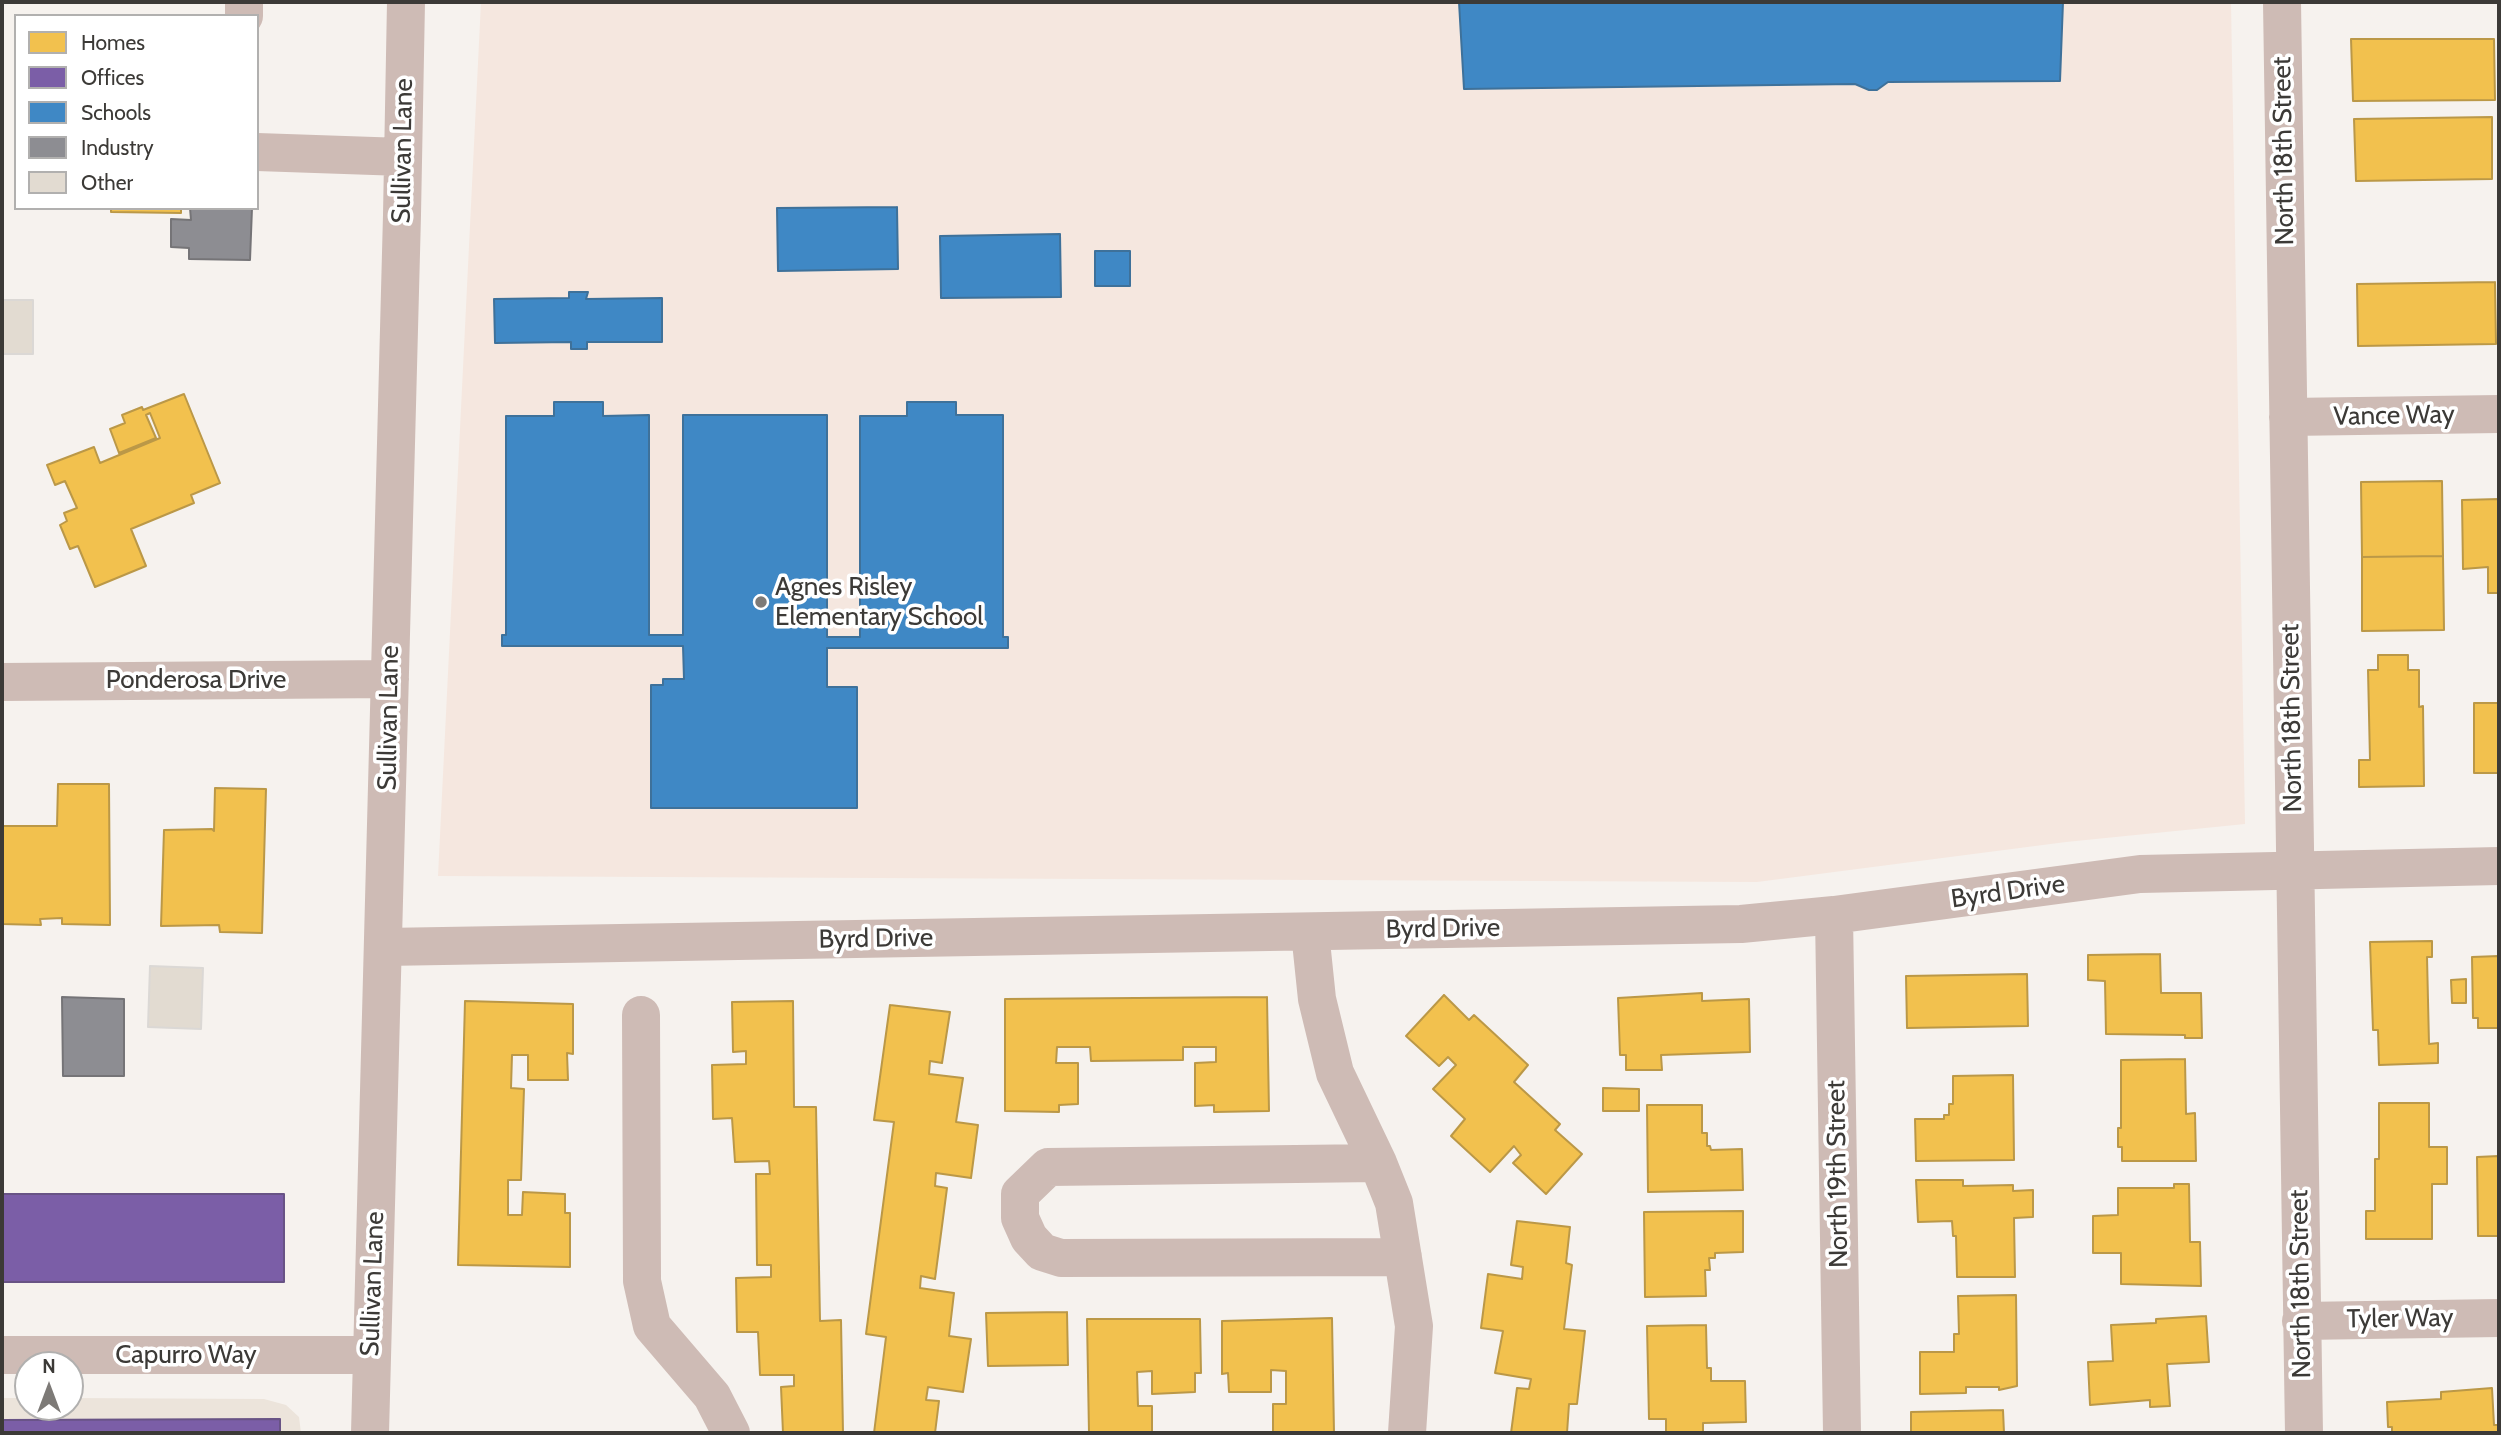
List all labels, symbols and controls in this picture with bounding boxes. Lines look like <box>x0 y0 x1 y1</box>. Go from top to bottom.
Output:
legend <box>14 14 259 210</box>
text: Homes <box>81 30 145 55</box>
street label: North 18th Street <box>2267 56 2301 246</box>
text: Offices <box>81 65 144 90</box>
street label: Sullivan Lane <box>386 78 420 224</box>
text: Schools <box>81 100 151 125</box>
text: Industry <box>81 135 154 160</box>
text: Other <box>81 170 133 195</box>
street label: Vance Way <box>2333 399 2455 433</box>
place label: Agnes Risley Elementary School <box>775 571 983 632</box>
marker: Agnes Risley Elementary School <box>753 594 769 610</box>
street label: North 18th Street <box>2275 623 2309 813</box>
street label: Sullivan Lane <box>372 645 406 791</box>
street label: Ponderosa Drive <box>106 664 286 696</box>
street label: Byrd Drive <box>1949 869 2067 915</box>
street label: Byrd Drive <box>1385 912 1501 946</box>
street label: Byrd Drive <box>818 922 934 956</box>
street label: North 19th Street <box>1821 1080 1855 1268</box>
street label: North 18th Street <box>2284 1189 2318 1379</box>
street label: Sullivan Lane <box>355 1211 391 1357</box>
street label: Tyler Way <box>2346 1302 2454 1336</box>
street label: Capurro Way <box>115 1339 257 1371</box>
north arrow <box>14 1351 84 1421</box>
text: N <box>42 1355 56 1378</box>

